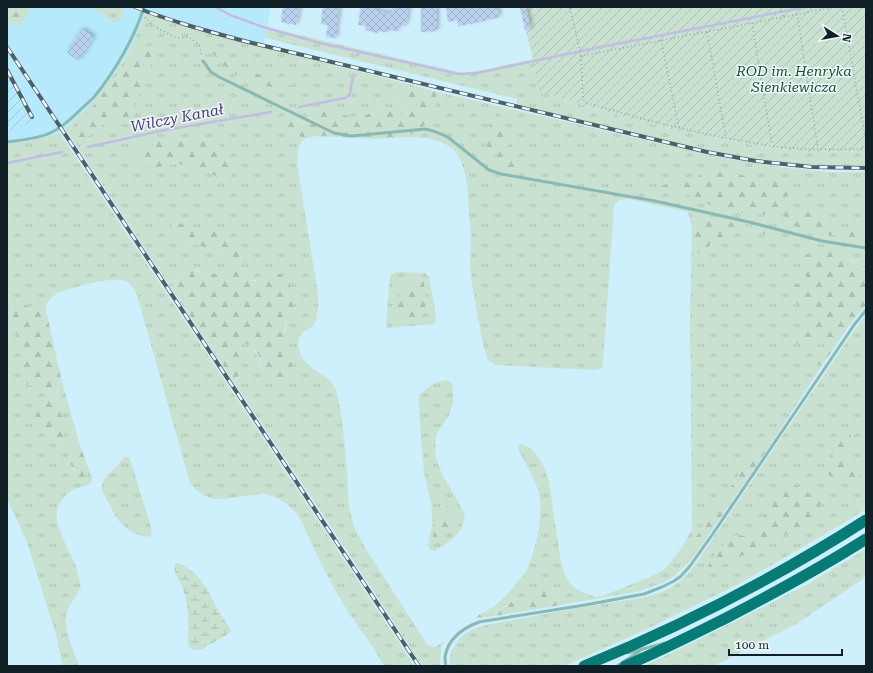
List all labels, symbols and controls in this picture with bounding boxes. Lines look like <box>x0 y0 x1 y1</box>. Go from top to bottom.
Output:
north arrow <box>817 16 857 56</box>
text: N <box>839 32 854 44</box>
park label: ROD im. Henryka Sienkiewicza <box>735 63 852 95</box>
water label: Wilczy Kanał <box>129 100 226 136</box>
scale bar <box>729 631 842 657</box>
text: 100 m <box>735 638 769 652</box>

